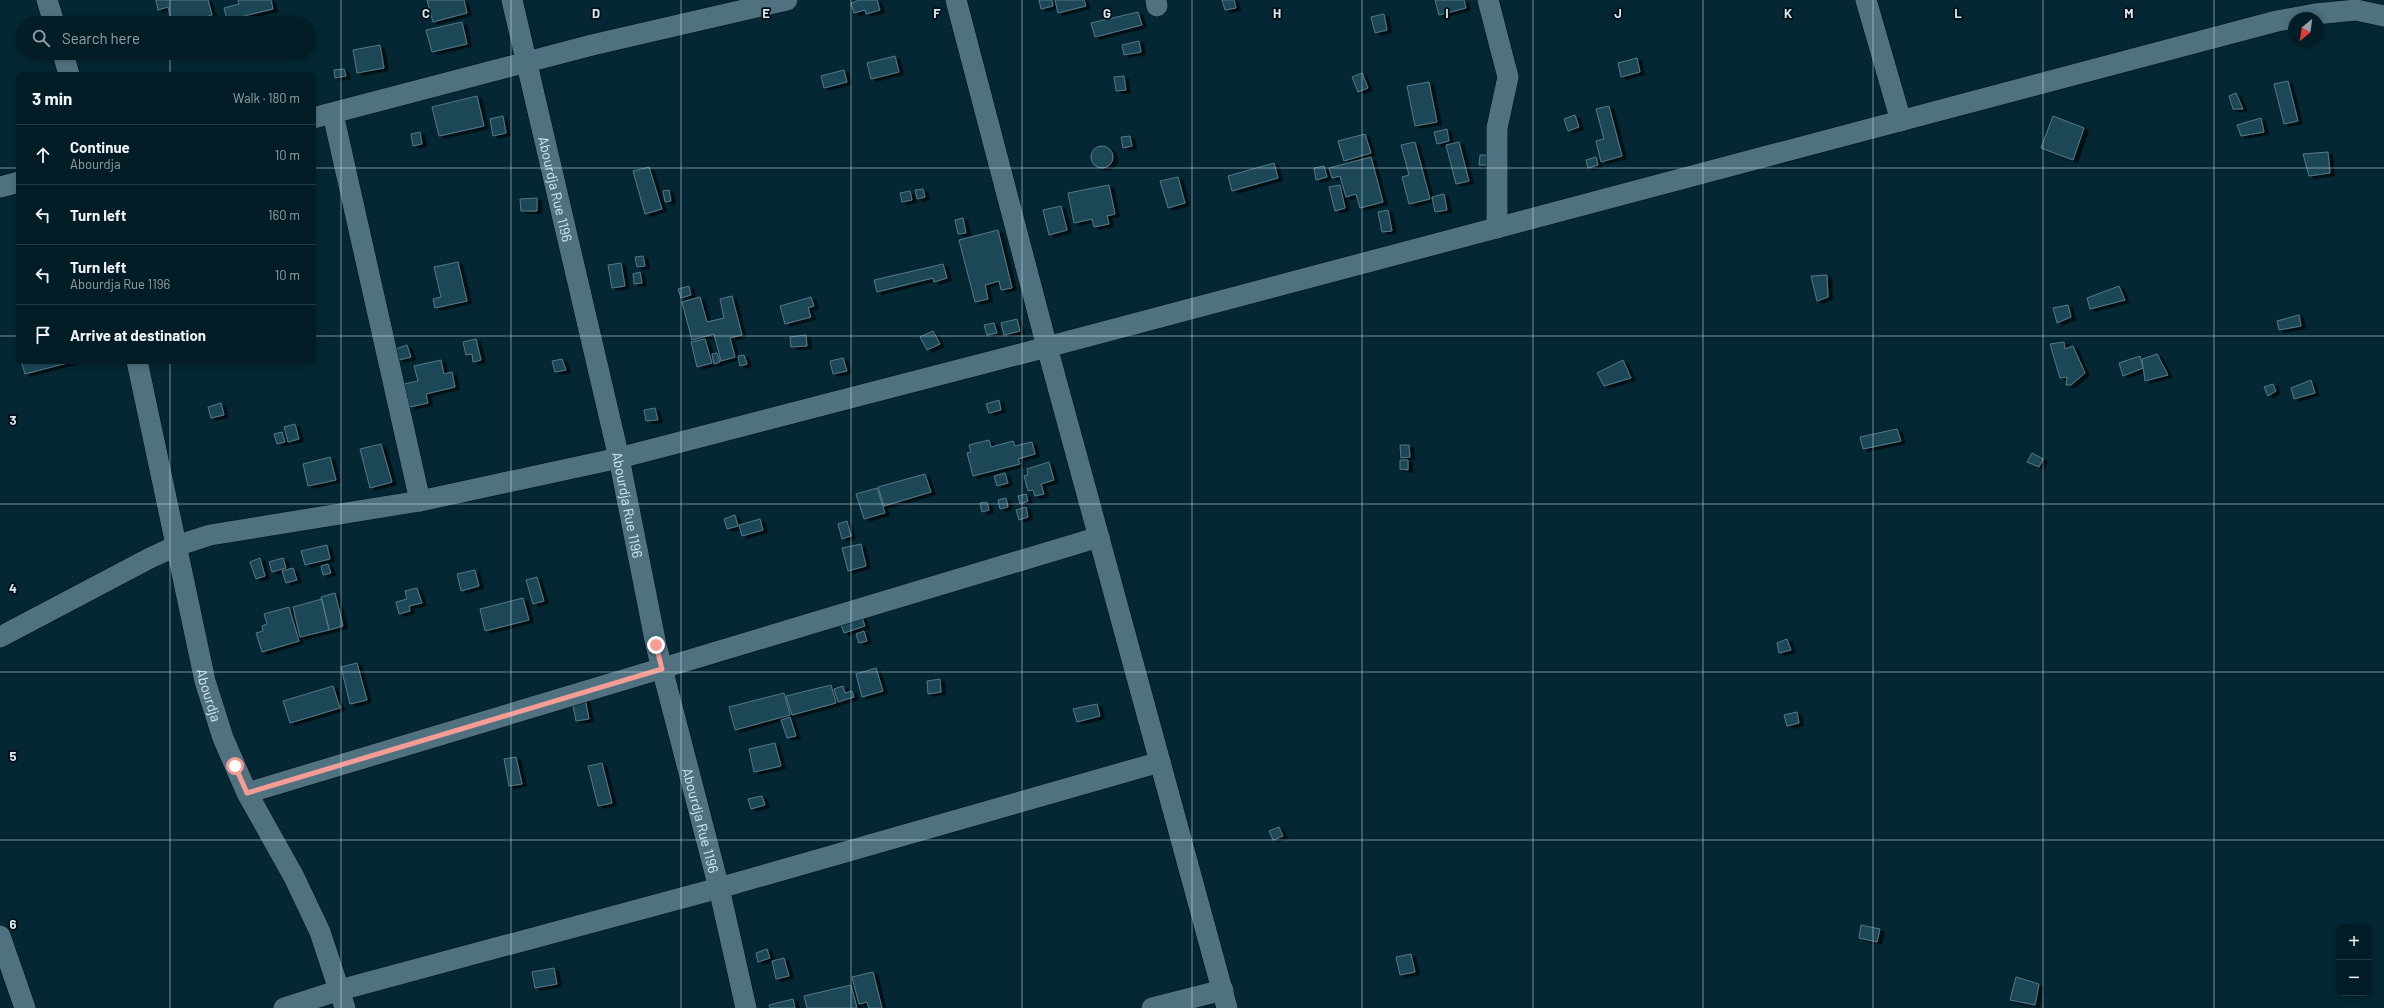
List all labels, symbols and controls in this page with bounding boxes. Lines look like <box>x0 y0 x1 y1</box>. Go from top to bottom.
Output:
text: C <box>422 5 430 21</box>
text: D <box>592 5 600 21</box>
text: E <box>762 5 770 21</box>
text: F <box>933 5 941 21</box>
text: G <box>1103 5 1111 21</box>
text: H <box>1273 5 1281 21</box>
text: I <box>1445 5 1449 21</box>
text: J <box>1614 5 1622 21</box>
text: K <box>1784 5 1792 21</box>
text: L <box>1954 5 1962 21</box>
text: M <box>2124 5 2134 21</box>
north arrow <box>2288 12 2324 48</box>
search box <box>16 16 316 60</box>
icon: search <box>30 27 52 49</box>
text: Search here <box>62 29 140 47</box>
text: 3 min <box>32 88 72 108</box>
text: Walk · 180 m <box>233 90 300 106</box>
street label: Abourdja Rue 1196 <box>536 134 577 243</box>
text: Continue <box>70 138 130 156</box>
icon: ahead <box>32 144 54 166</box>
text: 10 m <box>275 147 300 163</box>
text: Abourdja <box>70 156 121 172</box>
icon: left <box>32 204 54 226</box>
text: Turn left <box>70 206 126 224</box>
text: 160 m <box>268 207 300 223</box>
text: Turn left <box>70 258 126 276</box>
icon: left <box>32 264 54 286</box>
text: 10 m <box>275 267 300 283</box>
text: Abourdja Rue 1196 <box>70 276 170 292</box>
icon: arrive <box>32 324 54 346</box>
text: Arrive at destination <box>70 326 206 344</box>
text: 3 <box>9 412 17 428</box>
street label: Abourdja Rue 1196 <box>609 450 647 559</box>
text: 4 <box>9 580 17 596</box>
route end <box>647 636 665 654</box>
street label: Abourdja <box>194 667 226 724</box>
text: 5 <box>9 748 17 764</box>
route start <box>226 757 244 775</box>
street label: Abourdja Rue 1196 <box>680 766 723 875</box>
text: 6 <box>10 916 17 932</box>
map controls <box>2336 924 2372 996</box>
button: + <box>2336 924 2372 960</box>
button: − <box>2336 960 2372 996</box>

